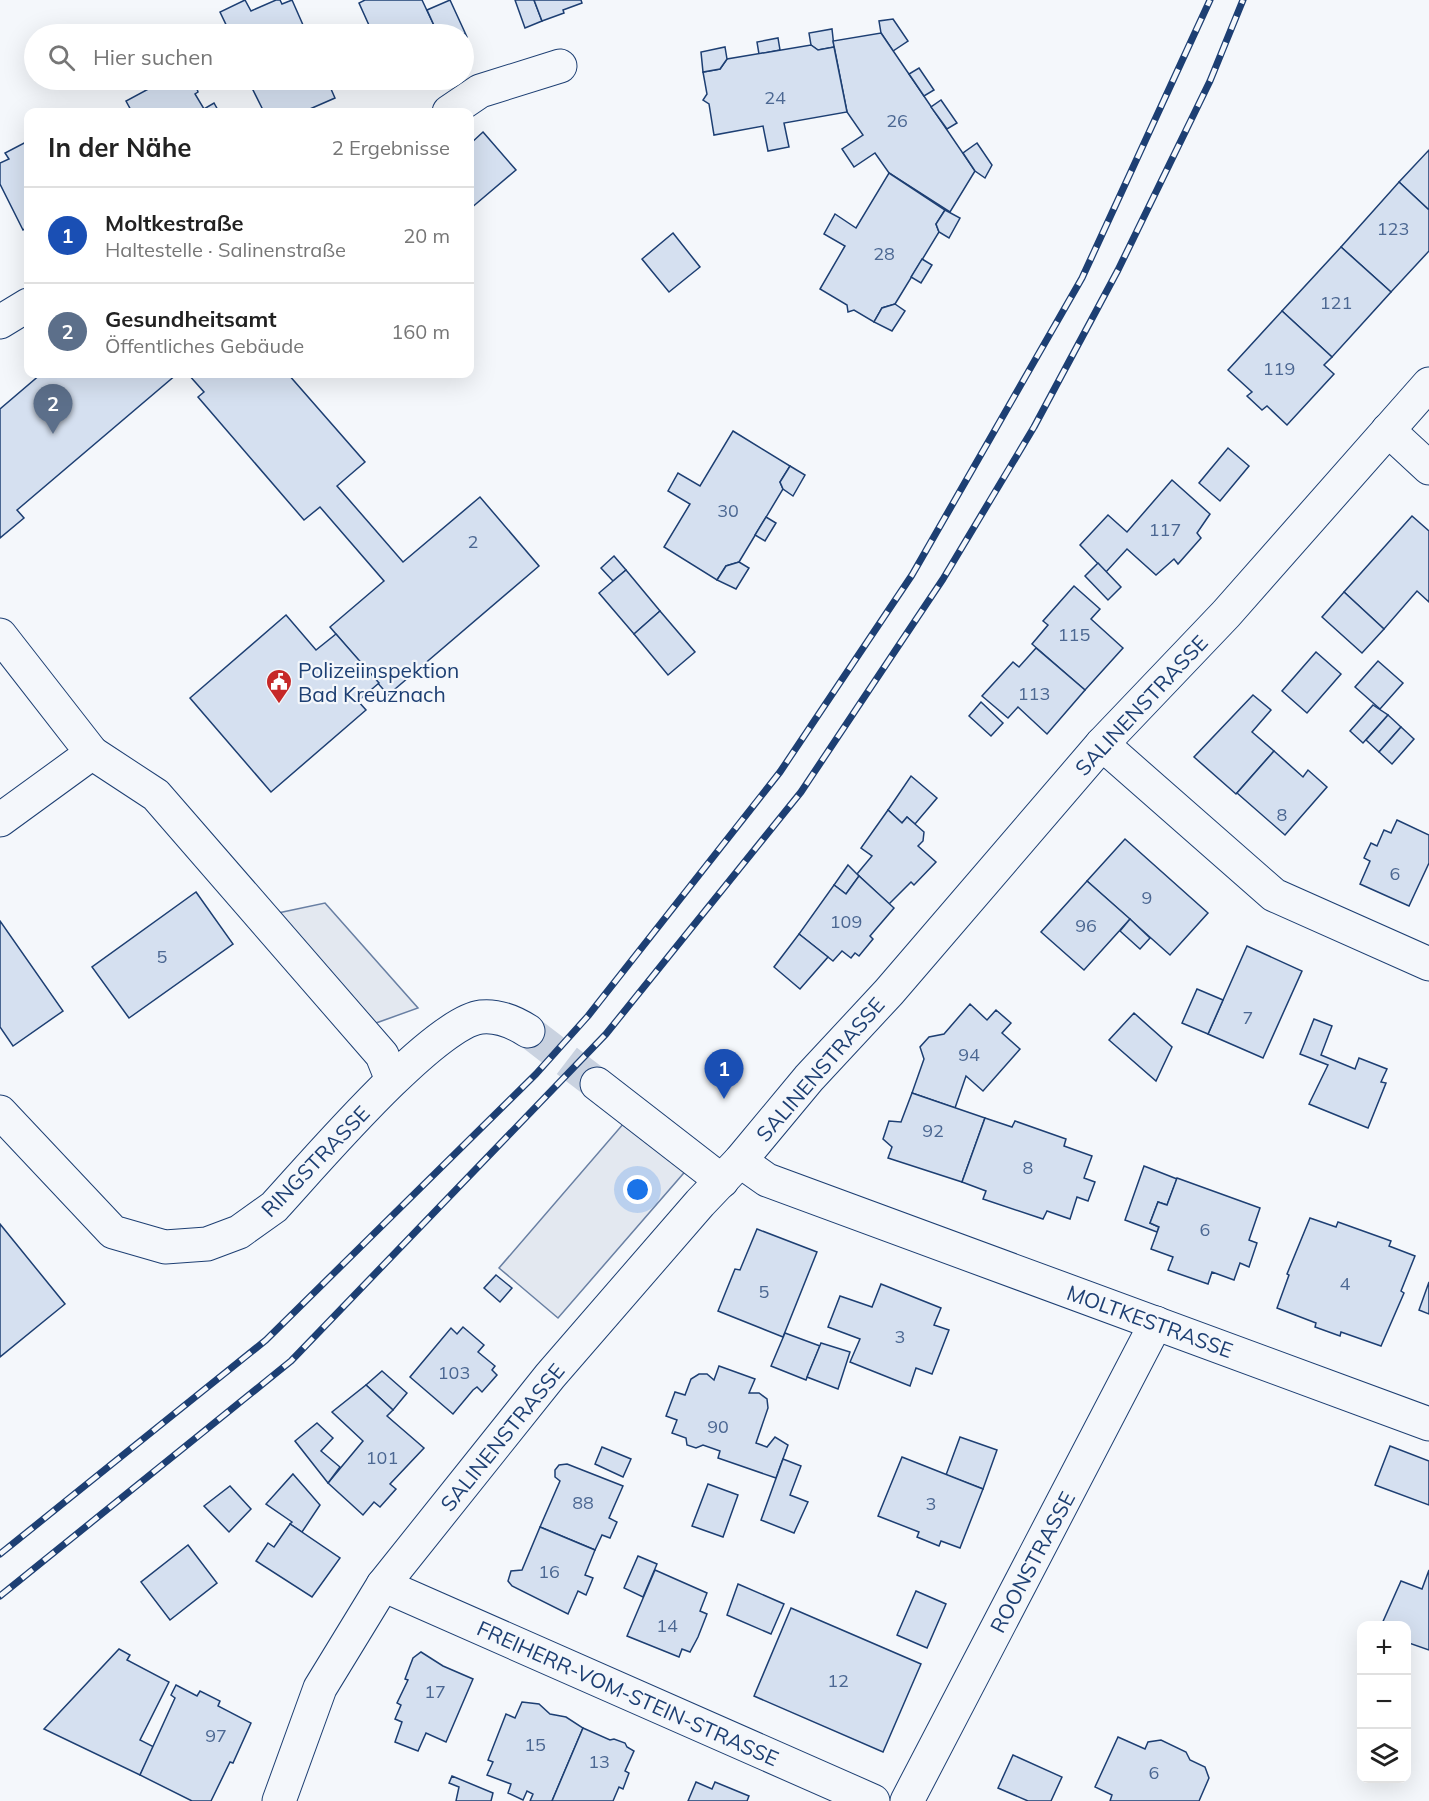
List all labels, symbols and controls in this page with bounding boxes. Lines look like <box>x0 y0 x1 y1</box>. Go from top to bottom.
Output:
search box <box>24 24 474 90</box>
icon: search <box>45 41 78 74</box>
text: Hier suchen <box>93 43 213 71</box>
house number: 24 <box>764 86 786 109</box>
house number: 26 <box>886 109 908 132</box>
text: In der Nähe <box>48 131 192 164</box>
text: 2 Ergebnisse <box>332 135 450 160</box>
text: Moltkestraße <box>105 209 244 237</box>
house number: 123 <box>1377 217 1409 240</box>
text: 1 <box>62 223 74 248</box>
text: 20 m <box>403 223 450 248</box>
text: Haltestelle · Salinenstraße <box>105 237 346 262</box>
house number: 28 <box>873 242 895 265</box>
house number: 121 <box>1320 291 1352 314</box>
text: Gesundheitsamt <box>105 305 277 333</box>
text: 2 <box>62 319 74 344</box>
text: 160 m <box>391 319 450 344</box>
text: Öffentliches Gebäude <box>105 333 304 358</box>
house number: 119 <box>1263 357 1295 380</box>
pin: 2 <box>34 384 72 434</box>
house number: 30 <box>717 499 739 522</box>
house number: 117 <box>1149 518 1181 541</box>
house number: 2 <box>468 530 478 553</box>
house number: 115 <box>1058 623 1090 646</box>
street label: SALINENSTRASSE <box>1069 629 1213 781</box>
place label: Polizeiinspektion Bad Kreuznach <box>298 657 459 707</box>
public building icon: Polizeiinspektion Bad Kreuznach <box>264 667 294 705</box>
house number: 113 <box>1018 682 1050 705</box>
house number: 8 <box>1277 803 1287 826</box>
house number: 6 <box>1390 862 1400 885</box>
house number: 9 <box>1142 886 1152 909</box>
house number: 109 <box>830 910 862 933</box>
house number: 96 <box>1075 914 1097 937</box>
house number: 5 <box>157 945 168 968</box>
street label: SALINENSTRASSE <box>750 992 890 1146</box>
house number: 7 <box>1243 1006 1253 1029</box>
house number: 94 <box>958 1043 980 1066</box>
pin: 1 <box>704 1050 744 1099</box>
street label: RINGSTRASSE <box>255 1100 375 1222</box>
house number: 92 <box>922 1119 944 1142</box>
house number: 8 <box>1023 1156 1033 1179</box>
your location <box>623 1175 652 1204</box>
house number: 6 <box>1200 1218 1210 1241</box>
house number: 4 <box>1340 1272 1351 1295</box>
street label: MOLTKESTRASSE <box>1063 1279 1237 1363</box>
house number: 5 <box>759 1280 770 1303</box>
house number: 3 <box>895 1325 905 1348</box>
street label: SALINENSTRASSE <box>434 1358 570 1516</box>
house number: 103 <box>438 1361 470 1384</box>
house number: 90 <box>707 1415 729 1438</box>
house number: 101 <box>366 1446 398 1469</box>
street label: ROONSTRASSE <box>984 1487 1080 1637</box>
house number: 88 <box>572 1491 594 1514</box>
house number: 3 <box>926 1492 936 1515</box>
house number: 16 <box>538 1560 560 1583</box>
house number: 14 <box>656 1614 678 1637</box>
street label: FREIHERR-VOM-STEIN-STRASSE <box>473 1615 783 1771</box>
map controls <box>1357 1621 1411 1783</box>
button: + <box>1357 1621 1411 1675</box>
house number: 12 <box>827 1669 849 1692</box>
button: − <box>1357 1675 1411 1729</box>
house number: 17 <box>424 1680 446 1703</box>
house number: 97 <box>205 1724 227 1747</box>
button: layers <box>1357 1729 1411 1783</box>
house number: 15 <box>524 1733 546 1756</box>
house number: 13 <box>588 1750 610 1773</box>
house number: 6 <box>1149 1761 1159 1784</box>

